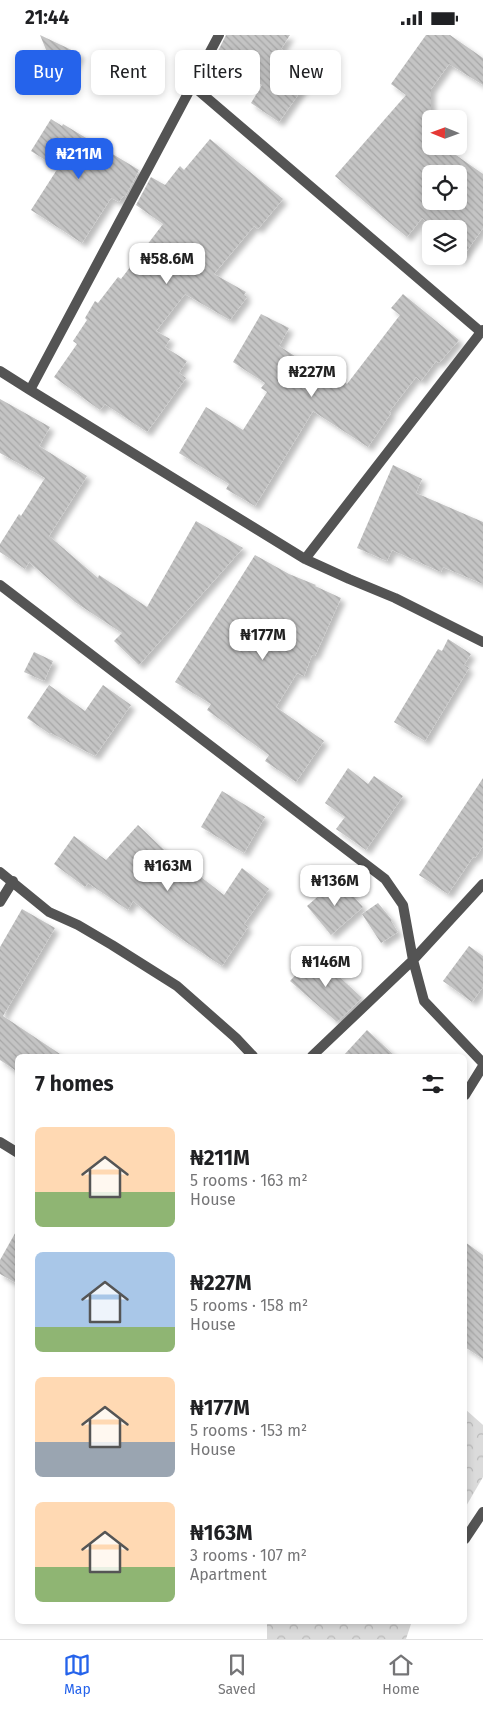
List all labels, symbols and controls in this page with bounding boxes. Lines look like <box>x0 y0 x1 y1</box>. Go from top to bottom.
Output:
text: 21:44 <box>25 6 69 29</box>
chip: Buy <box>15 50 81 95</box>
chip: Rent <box>91 50 165 95</box>
chip: Filters <box>175 50 260 95</box>
chip: New <box>270 50 341 95</box>
north arrow <box>422 110 468 155</box>
map controls <box>422 110 467 265</box>
pin: ₦211M <box>44 137 114 180</box>
text: ₦211M <box>56 144 102 163</box>
button: locate <box>422 165 467 210</box>
button: layers <box>422 220 467 265</box>
pin: ₦58.6M <box>126 243 208 285</box>
text: ₦58.6M <box>140 249 194 268</box>
pin: ₦227M <box>277 355 347 398</box>
text: ₦227M <box>289 362 335 381</box>
pin: ₦177M <box>228 619 298 661</box>
text: ₦177M <box>240 625 286 644</box>
pin: ₦163M <box>133 849 203 892</box>
text: ₦163M <box>144 856 192 875</box>
pin: ₦136M <box>300 865 370 907</box>
text: ₦136M <box>311 871 359 890</box>
pin: ₦146M <box>291 945 361 988</box>
text: ₦146M <box>302 952 350 971</box>
icon: filters <box>419 1070 447 1098</box>
text: 7 homes <box>35 1071 114 1097</box>
text: ₦211M <box>190 1145 250 1171</box>
icon: home <box>75 1147 135 1207</box>
text: 5 rooms · 163 m² <box>190 1171 308 1190</box>
text: House <box>190 1190 236 1209</box>
text: ₦227M <box>190 1270 252 1296</box>
icon: home <box>75 1272 135 1332</box>
text: 5 rooms · 158 m² <box>190 1296 308 1315</box>
text: House <box>190 1315 236 1334</box>
text: ₦177M <box>190 1395 250 1421</box>
icon: home <box>75 1397 135 1457</box>
text: 5 rooms · 153 m² <box>190 1421 307 1440</box>
text: House <box>190 1440 236 1459</box>
text: ₦163M <box>190 1520 253 1546</box>
icon: home <box>75 1522 135 1582</box>
text: 3 rooms · 107 m² <box>190 1546 307 1565</box>
text: Apartment <box>190 1565 267 1584</box>
tab: Map <box>63 1651 91 1698</box>
tab: Saved <box>218 1651 256 1698</box>
tab: Home <box>382 1651 420 1698</box>

